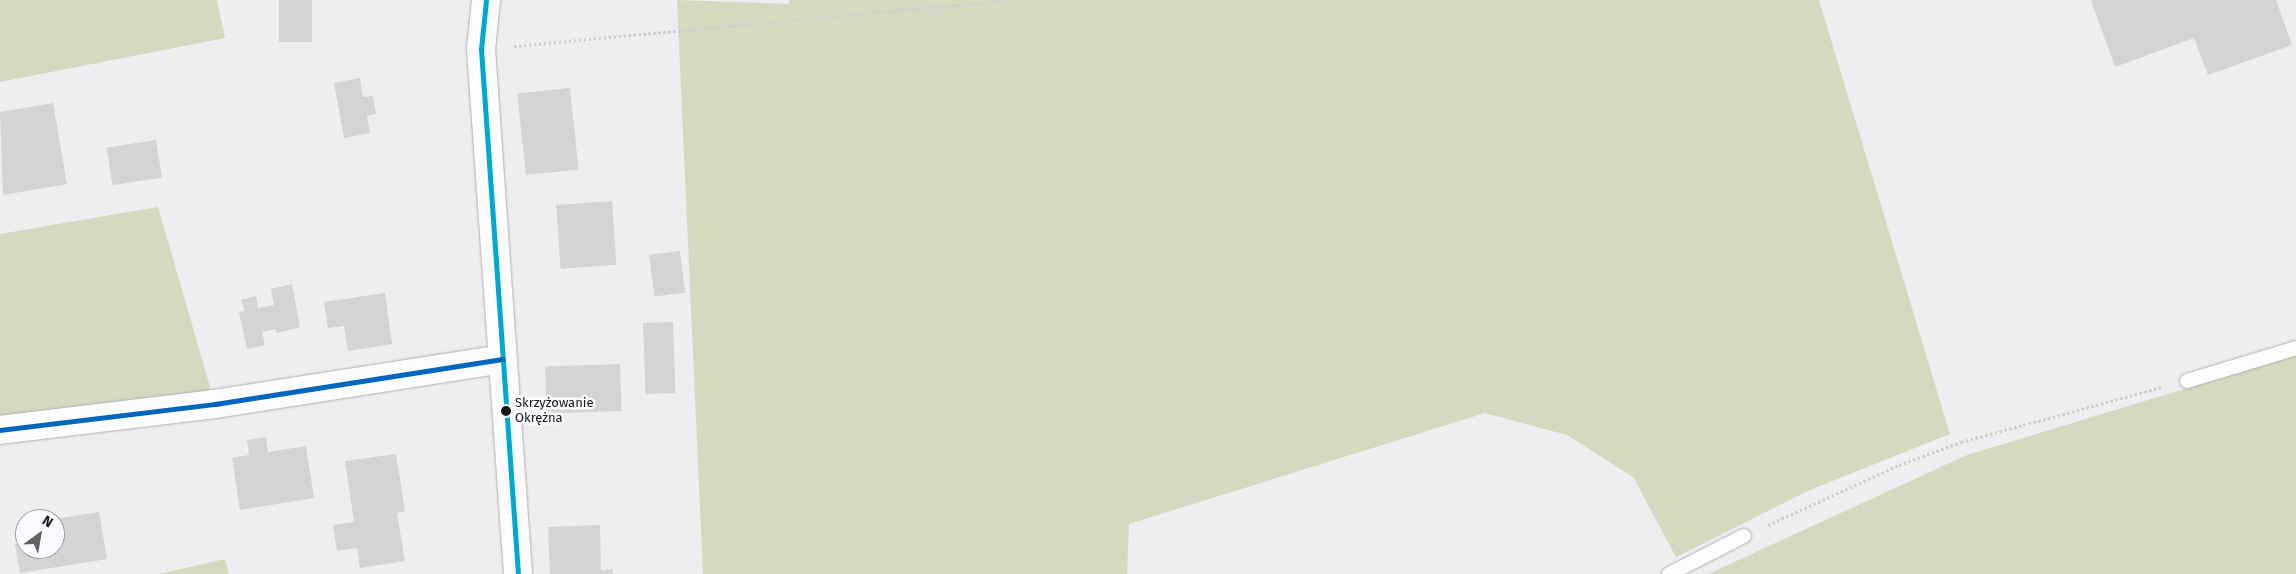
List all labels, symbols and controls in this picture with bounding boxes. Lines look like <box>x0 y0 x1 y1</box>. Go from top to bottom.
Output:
place label: Skrzyżowanie Okrężna <box>515 396 593 427</box>
marker: Skrzyżowanie Okrężna <box>501 406 511 416</box>
north arrow <box>15 509 65 559</box>
text: N <box>39 512 56 531</box>

